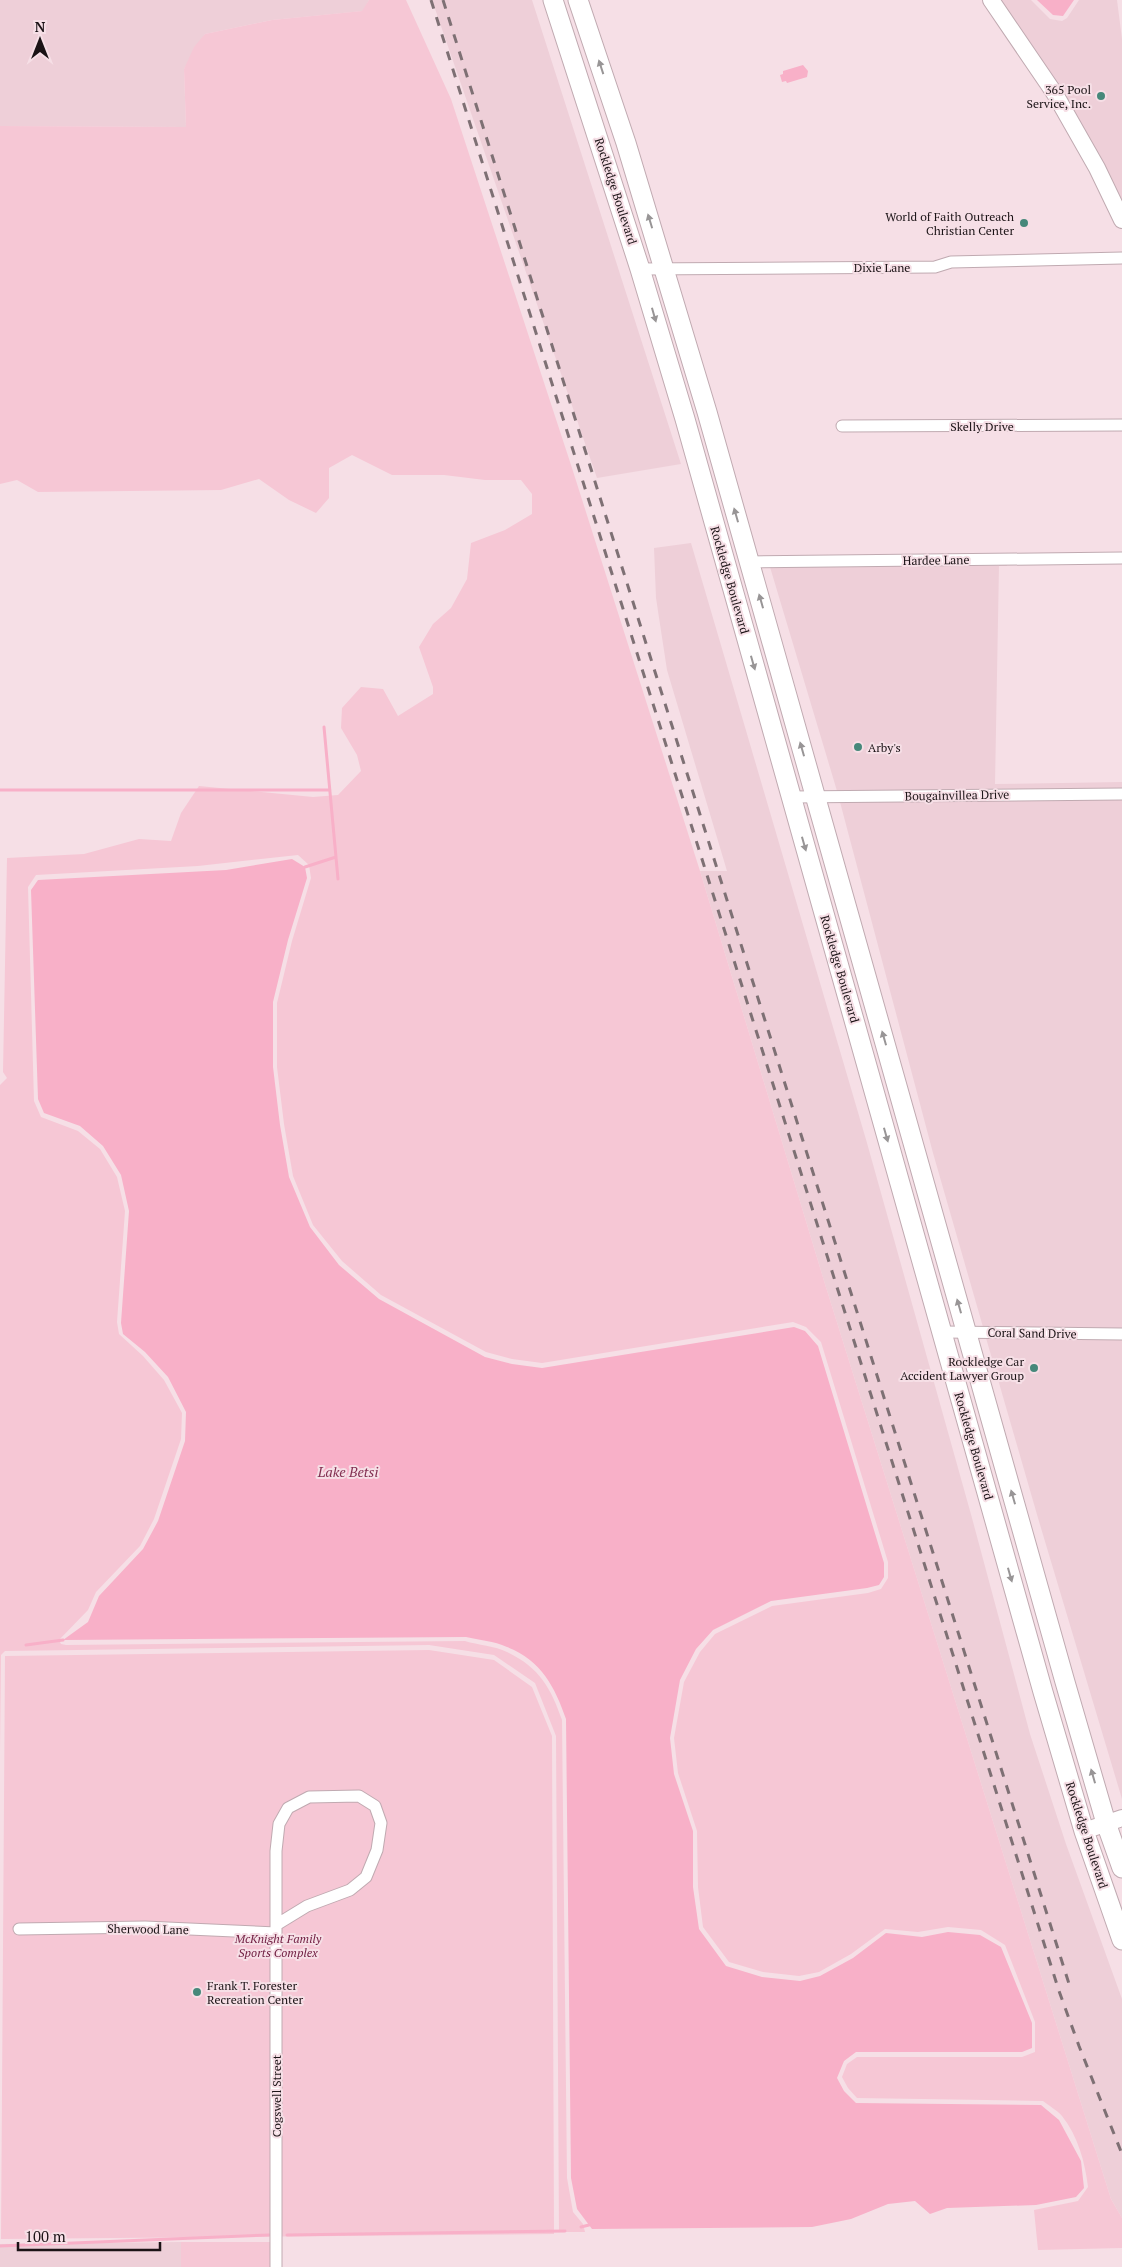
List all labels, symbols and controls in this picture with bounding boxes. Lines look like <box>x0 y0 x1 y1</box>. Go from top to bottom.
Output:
north arrow <box>15 15 65 65</box>
text: N <box>35 17 46 36</box>
one-way arrow <box>596 59 604 74</box>
place label: 365 Pool Service, Inc. <box>1026 82 1091 111</box>
marker: 365 Pool Service, Inc. <box>1095 90 1107 102</box>
street label: Rockledge Boulevard <box>592 136 640 246</box>
place label: World of Faith Outreach Christian Center <box>885 209 1014 238</box>
one-way arrow <box>646 214 654 229</box>
marker: World of Faith Outreach Christian Center <box>1018 217 1030 229</box>
street label: Dixie Lane <box>854 260 910 275</box>
one-way arrow <box>651 308 659 323</box>
street label: Skelly Drive <box>950 419 1014 434</box>
one-way arrow <box>732 507 740 522</box>
street label: Rockledge Boulevard <box>707 525 753 636</box>
street label: Hardee Lane <box>902 552 970 568</box>
one-way arrow <box>756 594 764 609</box>
one-way arrow <box>750 655 758 670</box>
place label: Arby's <box>868 740 901 755</box>
marker: Arby's <box>852 741 864 753</box>
one-way arrow <box>798 742 806 757</box>
street label: Bougainvillea Drive <box>905 787 1009 803</box>
one-way arrow <box>801 837 809 852</box>
street label: Rockledge Boulevard <box>817 914 863 1025</box>
one-way arrow <box>879 1030 887 1045</box>
one-way arrow <box>883 1127 891 1142</box>
one-way arrow <box>955 1299 963 1314</box>
street label: Coral Sand Drive <box>987 1325 1077 1341</box>
place label: Rockledge Car Accident Lawyer Group <box>900 1354 1024 1383</box>
marker: Rockledge Car Accident Lawyer Group <box>1028 1362 1040 1374</box>
street label: Rockledge Boulevard <box>951 1391 997 1502</box>
water label: Lake Betsi <box>317 1462 378 1481</box>
one-way arrow <box>1008 1489 1016 1504</box>
one-way arrow <box>1006 1567 1014 1582</box>
one-way arrow <box>1088 1769 1096 1784</box>
street label: Rockledge Boulevard <box>1063 1780 1111 1890</box>
street label: Sherwood Lane <box>107 1921 189 1937</box>
park label: McKnight Family Sports Complex <box>234 1931 322 1960</box>
place label: Frank T. Forester Recreation Center <box>207 1978 304 2007</box>
marker: Frank T. Forester Recreation Center <box>191 1986 203 1998</box>
street label: Cogswell Street <box>269 2054 284 2137</box>
scale bar <box>18 2220 160 2252</box>
text: 100 m <box>25 2226 66 2246</box>

